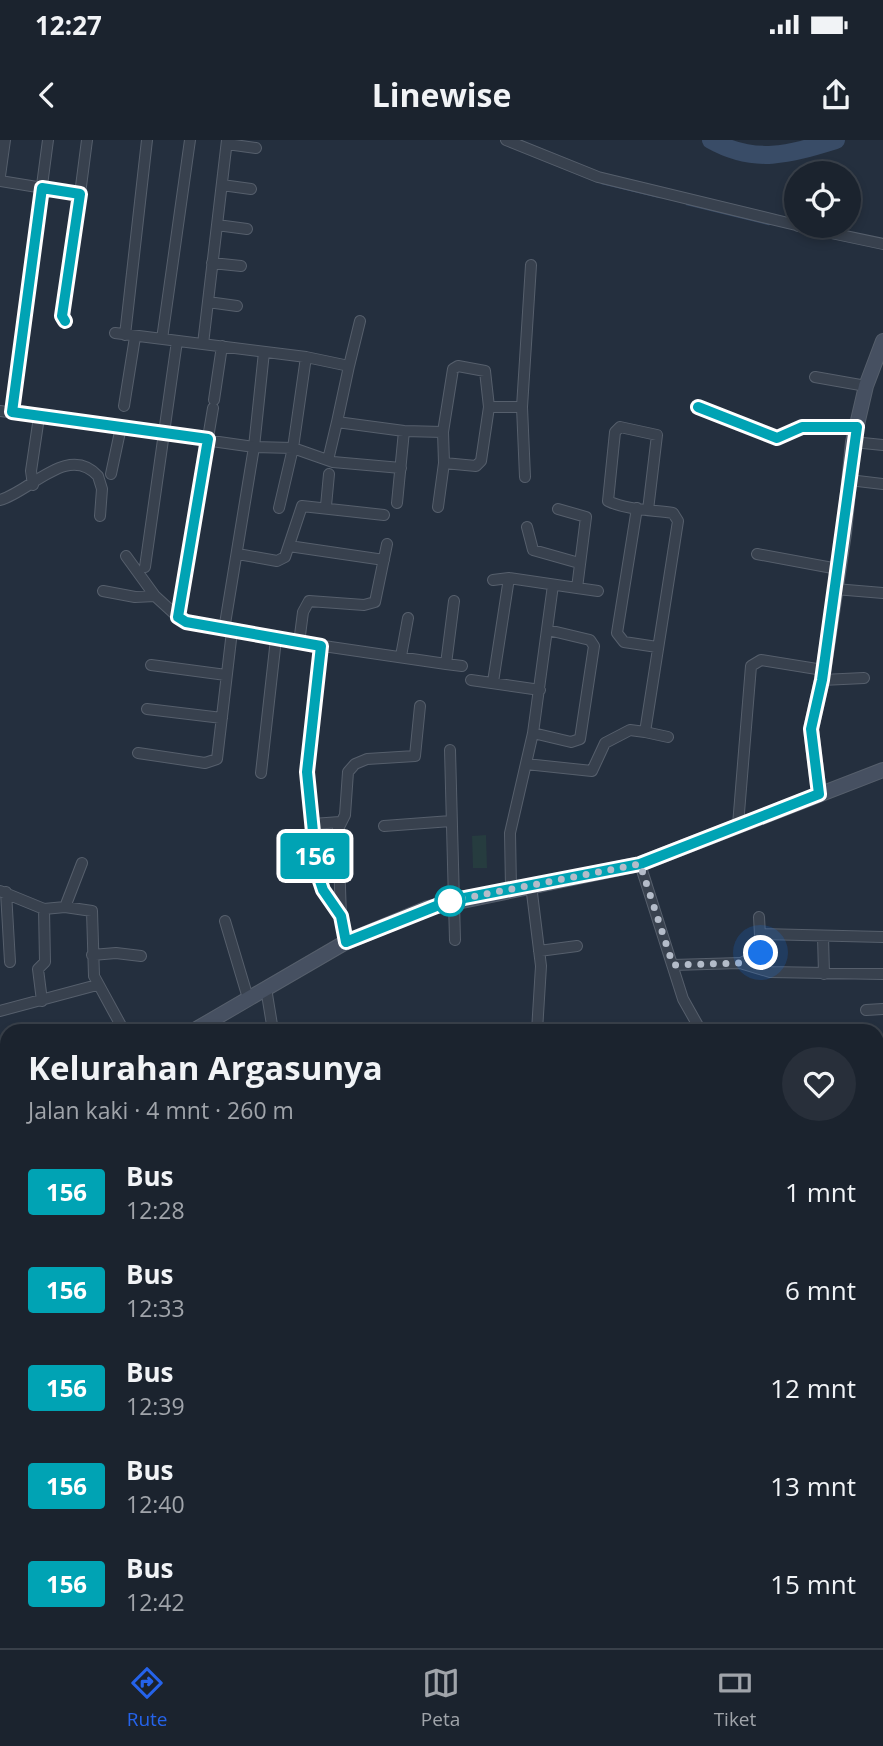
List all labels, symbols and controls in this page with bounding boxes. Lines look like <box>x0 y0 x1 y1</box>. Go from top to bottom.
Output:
text: 12:27 <box>35 7 102 43</box>
text: Linewise <box>372 73 511 116</box>
icon: back <box>28 76 66 114</box>
icon: share <box>817 76 855 114</box>
map controls <box>784 161 861 238</box>
button: locate <box>784 161 861 238</box>
line badge: 156 <box>275 833 355 879</box>
text: 156 <box>294 839 336 872</box>
unlabelled marker <box>435 886 465 916</box>
your location <box>743 935 778 970</box>
text: Kelurahan Argasunya <box>28 1045 383 1090</box>
button: heart <box>782 1047 856 1121</box>
text: Jalan kaki · 4 mnt · 260 m <box>28 1094 294 1126</box>
text: Bus <box>126 1158 173 1194</box>
text: 1 mnt <box>785 1174 856 1210</box>
text: 156 <box>46 1175 87 1208</box>
text: 12:28 <box>126 1194 185 1226</box>
text: Bus <box>126 1256 173 1292</box>
text: 6 mnt <box>785 1272 856 1308</box>
text: 156 <box>46 1273 87 1306</box>
text: 12:33 <box>126 1292 185 1324</box>
text: Bus <box>126 1354 173 1390</box>
text: 12 mnt <box>770 1370 856 1406</box>
text: 156 <box>46 1371 87 1404</box>
text: 12:39 <box>126 1390 185 1422</box>
text: Bus <box>126 1452 173 1488</box>
text: 13 mnt <box>770 1468 856 1504</box>
text: 156 <box>46 1469 87 1502</box>
text: 12:40 <box>126 1488 185 1520</box>
text: Bus <box>126 1550 173 1586</box>
text: 15 mnt <box>770 1566 856 1602</box>
text: 156 <box>46 1567 87 1600</box>
text: 12:42 <box>126 1586 185 1618</box>
tab: Rute <box>127 1664 168 1732</box>
tab: Peta <box>421 1664 460 1732</box>
tab: Tiket <box>714 1664 756 1732</box>

